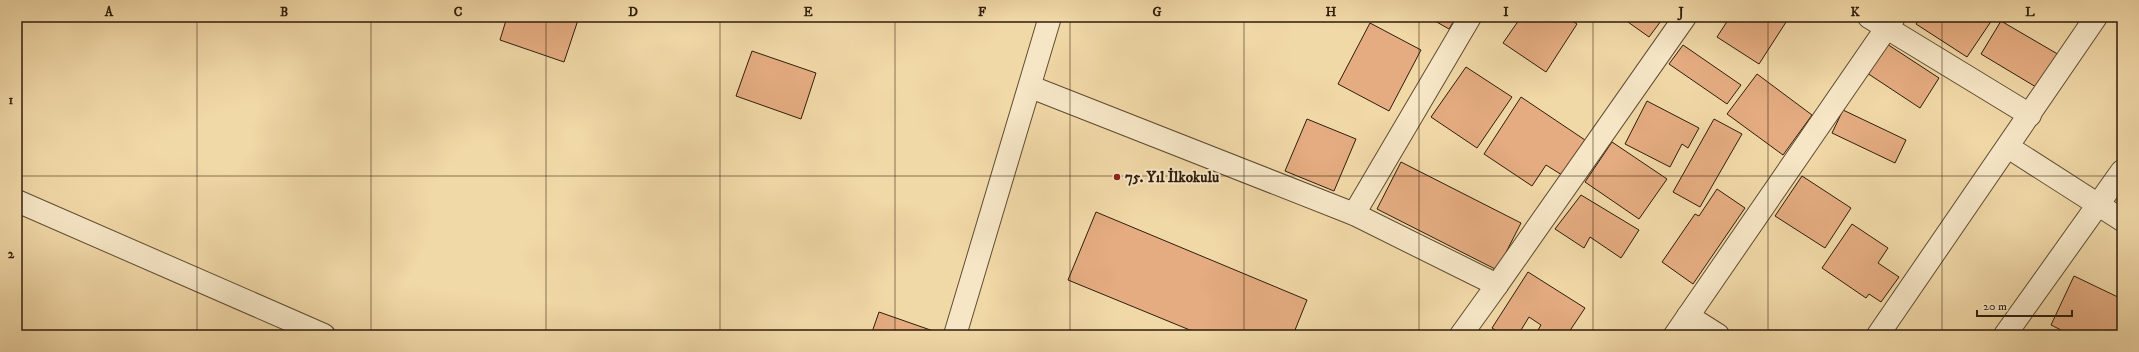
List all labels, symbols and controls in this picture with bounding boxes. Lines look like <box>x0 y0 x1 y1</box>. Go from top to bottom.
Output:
text: A <box>104 4 114 20</box>
text: B <box>280 4 288 20</box>
text: C <box>454 4 463 20</box>
text: D <box>628 4 638 20</box>
text: E <box>803 4 813 20</box>
text: F <box>978 4 987 20</box>
text: G <box>1152 4 1162 20</box>
text: H <box>1326 4 1337 20</box>
text: I <box>1503 4 1509 20</box>
text: J <box>1676 4 1684 21</box>
text: K <box>1850 4 1860 20</box>
text: L <box>2025 4 2035 20</box>
text: 1 <box>9 92 14 108</box>
place label: 75. Yıl İlkokulu <box>1125 167 1220 187</box>
marker: 75. Yıl İlkokulu <box>1112 172 1122 182</box>
text: 2 <box>8 246 15 262</box>
scale bar <box>1977 292 2072 318</box>
text: 20 m <box>1983 299 2007 314</box>

